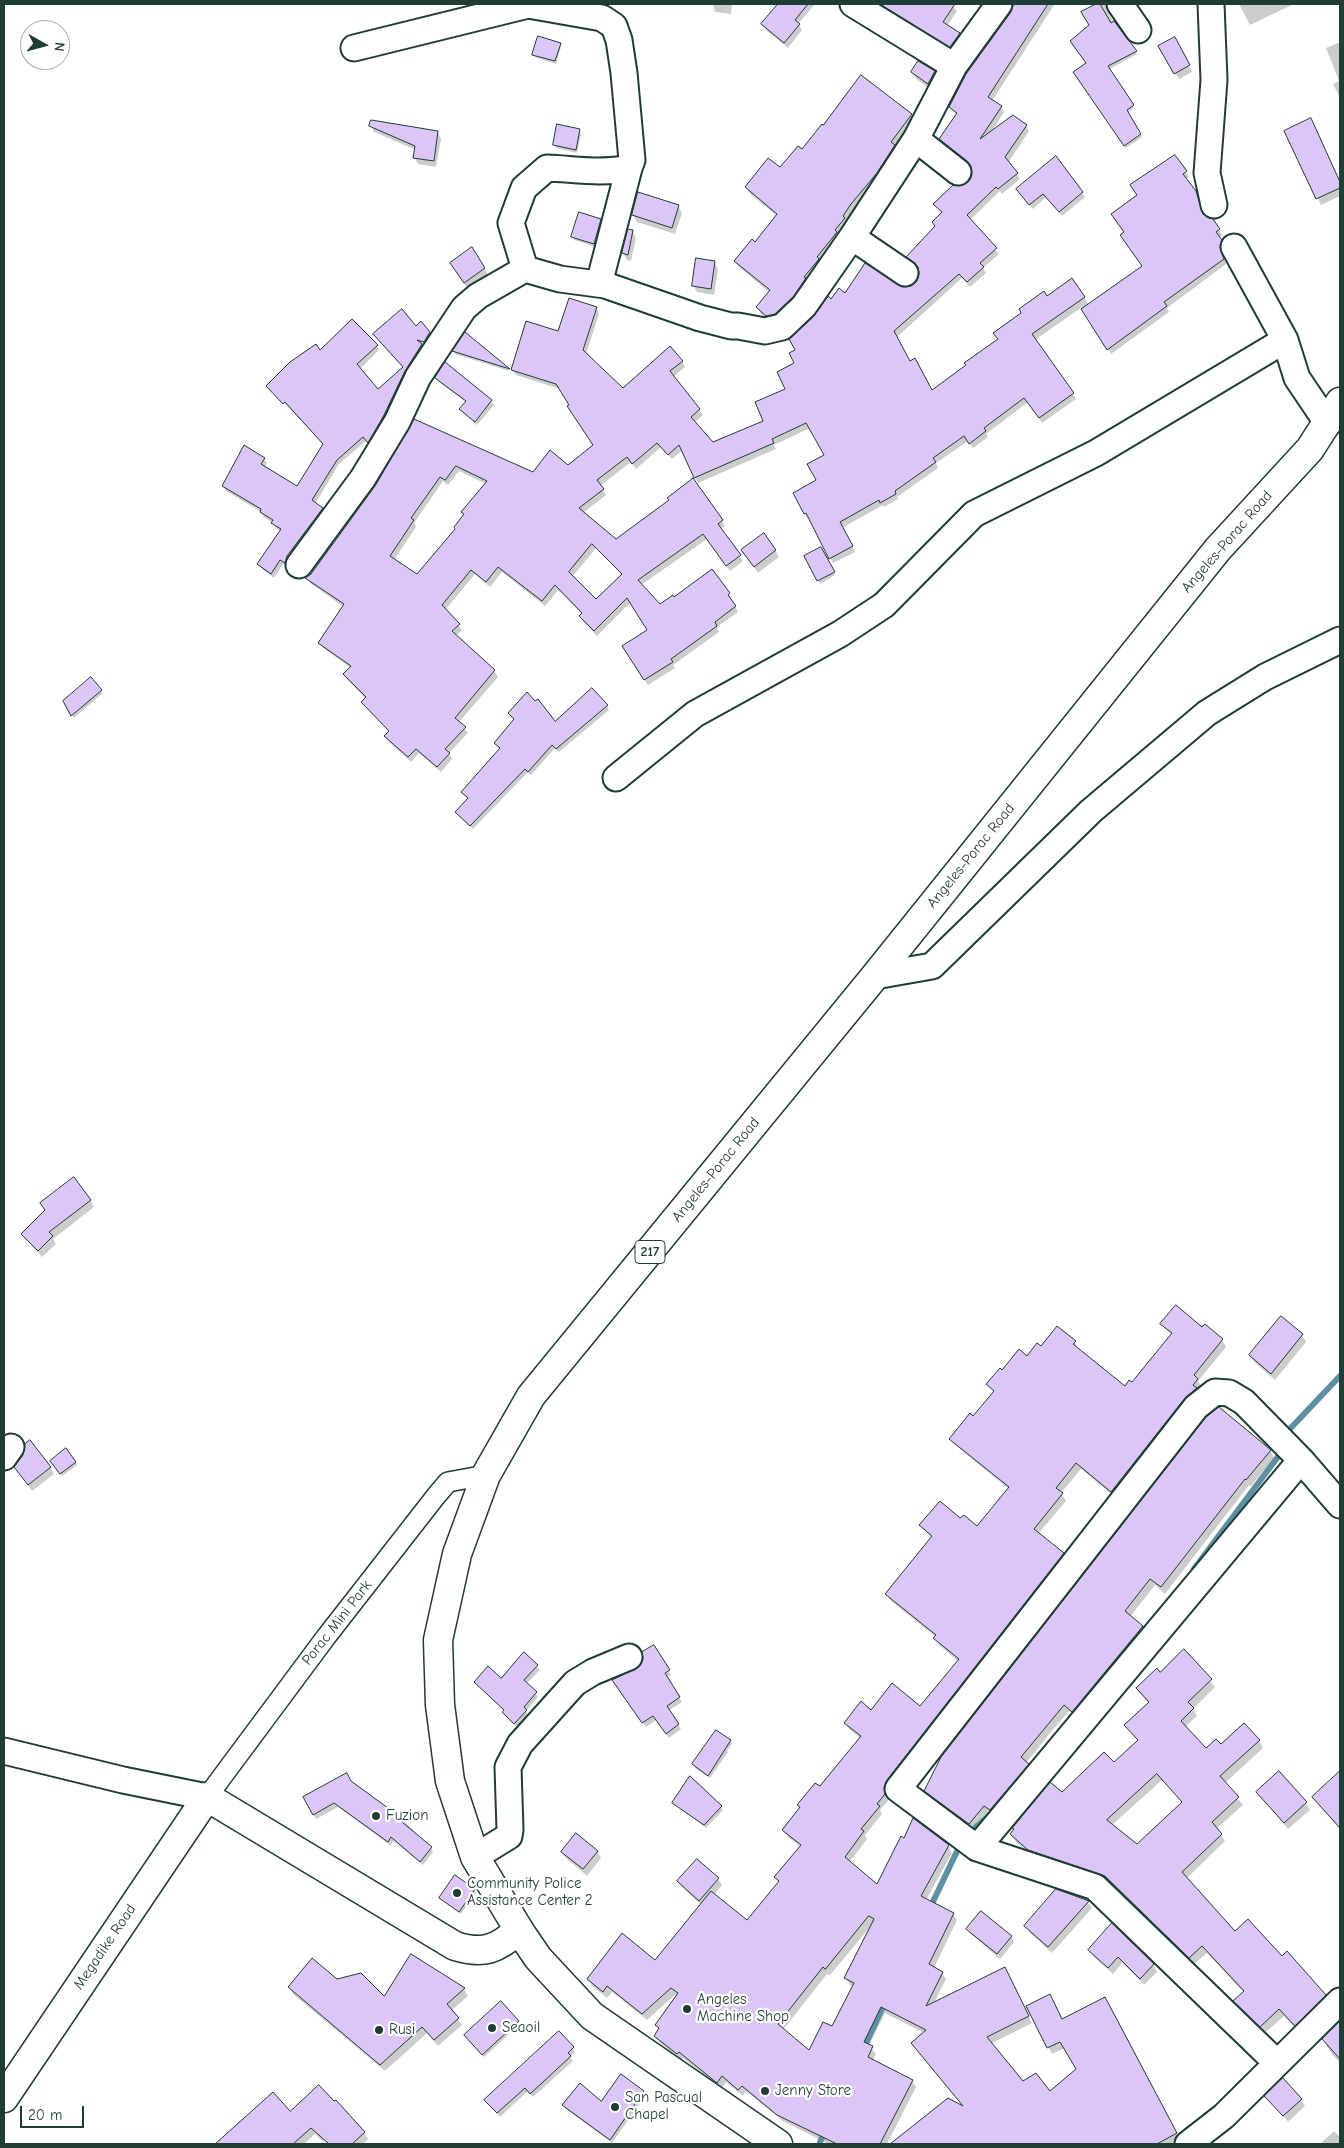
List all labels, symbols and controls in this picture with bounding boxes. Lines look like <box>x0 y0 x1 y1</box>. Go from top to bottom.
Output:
north arrow <box>20 20 70 70</box>
text: N <box>50 41 68 52</box>
street label: Angeles-Porac Road <box>1178 487 1276 597</box>
street label: Angeles-Porac Road <box>923 800 1019 912</box>
street label: Angeles-Porac Road <box>668 1114 764 1226</box>
road number: 217 <box>635 1240 665 1264</box>
street label: Porac Mini Park <box>298 1577 376 1669</box>
place label: Fuzion <box>386 1807 428 1825</box>
marker: Fuzion <box>370 1810 382 1822</box>
place label: Community Police Assistance Center 2 <box>467 1875 593 1910</box>
marker: Community Police Assistance Center 2 <box>451 1887 463 1899</box>
street label: Megadike Road <box>70 1901 140 1993</box>
place label: Angeles Machine Shop <box>697 1991 789 2026</box>
marker: Angeles Machine Shop <box>681 2003 693 2015</box>
place label: Seaoil <box>502 2019 540 2037</box>
place label: Rusi <box>389 2021 415 2039</box>
marker: Seaoil <box>486 2022 498 2034</box>
marker: Rusi <box>373 2024 385 2036</box>
place label: Jenny Store <box>775 2082 851 2100</box>
marker: Jenny Store <box>759 2085 771 2097</box>
place label: San Pascual Chapel <box>625 2089 702 2124</box>
scale bar <box>22 2096 86 2128</box>
marker: San Pascual Chapel <box>609 2101 621 2113</box>
text: 20 m <box>28 2106 62 2124</box>

